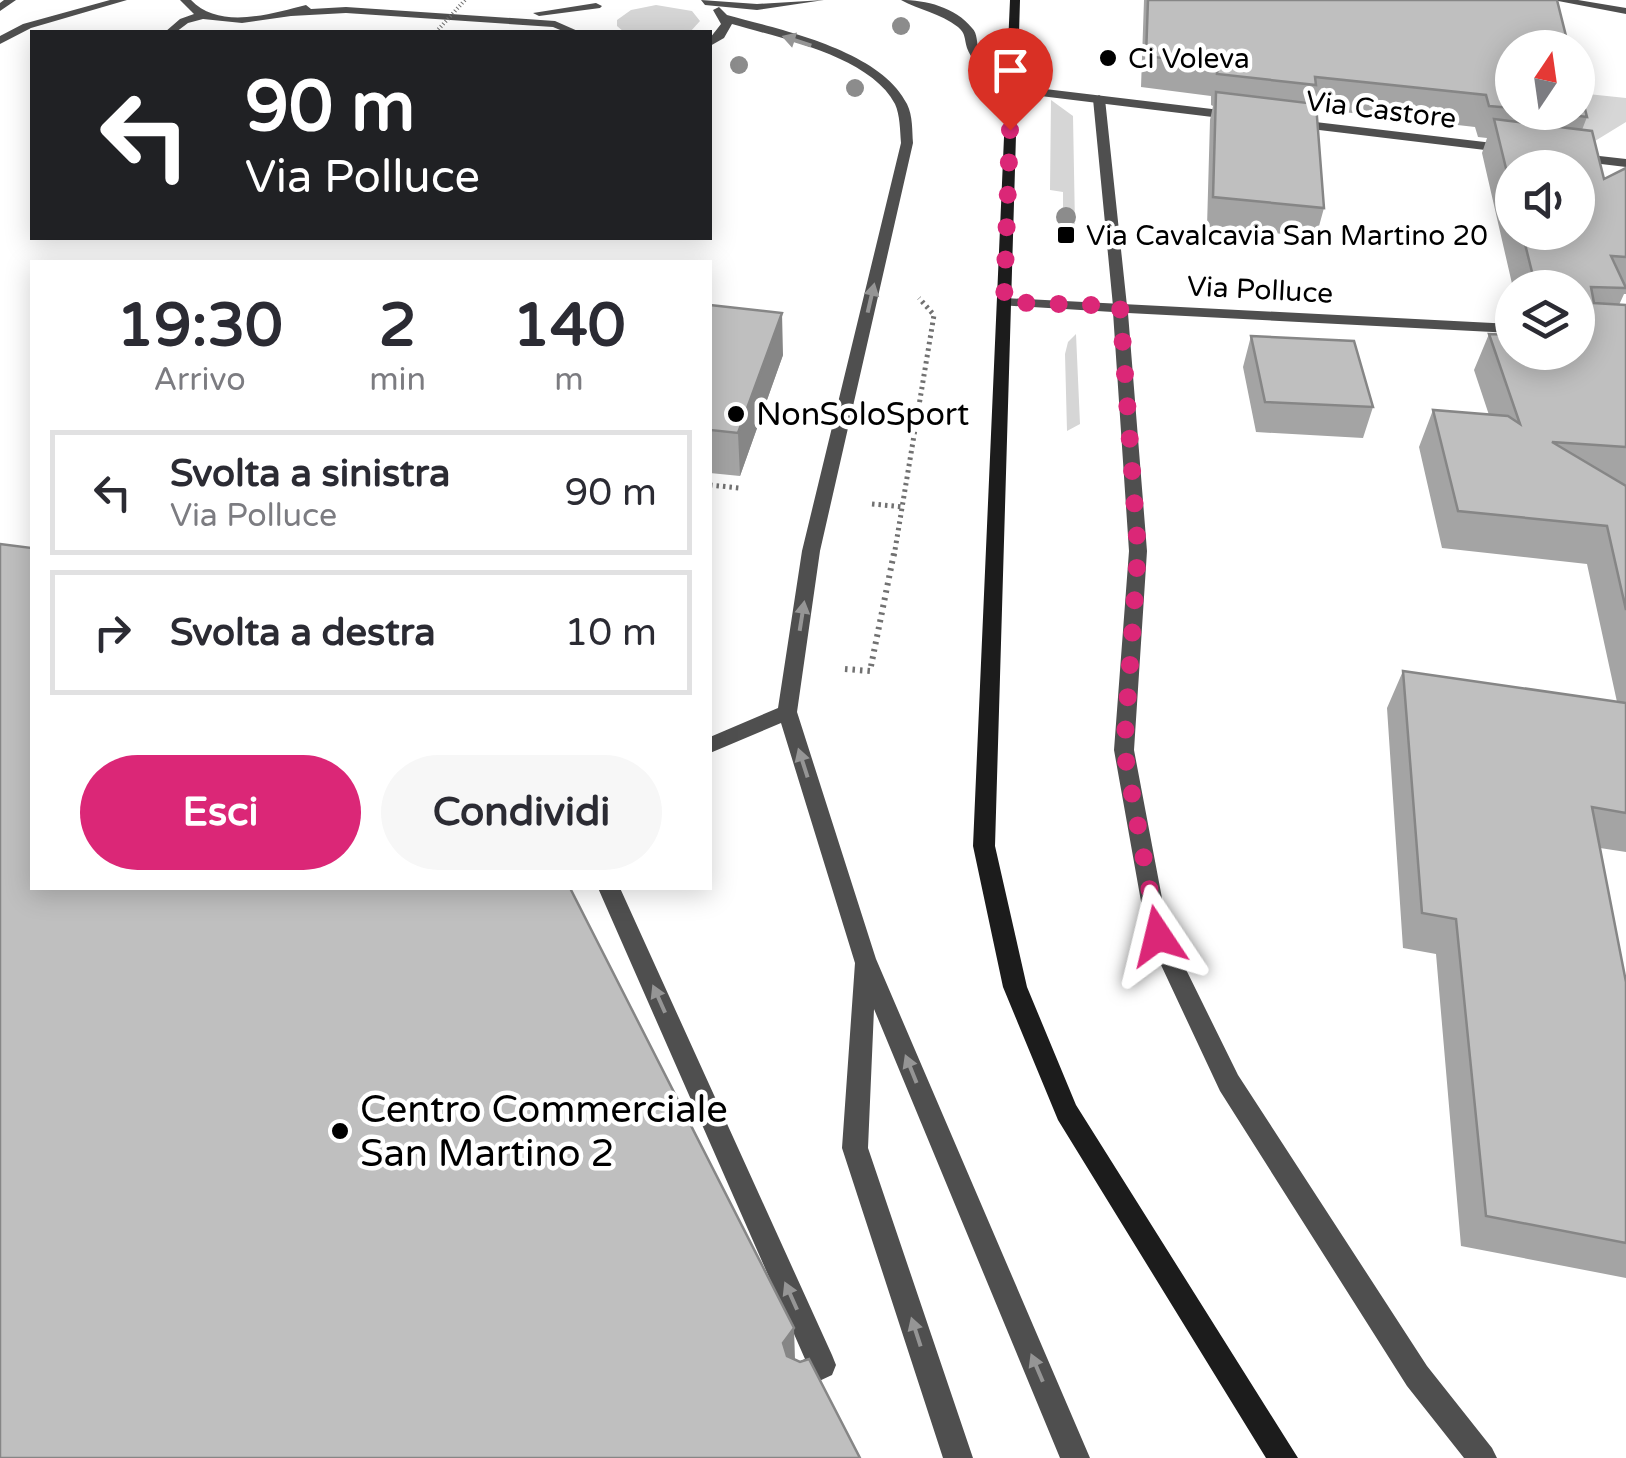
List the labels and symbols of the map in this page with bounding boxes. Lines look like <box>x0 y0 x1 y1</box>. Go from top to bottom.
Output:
pin <box>968 28 1053 131</box>
north arrow <box>1495 30 1595 130</box>
one-way arrow <box>781 33 811 48</box>
place label: Ci Voleva <box>1128 42 1250 76</box>
marker: Ci Voleva <box>1097 47 1119 69</box>
street label: Via Castore <box>1304 84 1458 136</box>
place label: Via Cavalcavia San Martino 20 <box>1086 219 1488 253</box>
marker: Via Cavalcavia San Martino 20 <box>1055 224 1077 246</box>
street label: Via Polluce <box>1186 269 1334 311</box>
one-way arrow <box>864 282 879 313</box>
place label: NonSoloSport <box>756 396 969 434</box>
marker: NonSoloSport <box>725 403 747 425</box>
one-way arrow <box>794 599 810 631</box>
one-way arrow <box>795 747 810 777</box>
position arrow <box>1106 884 1210 988</box>
one-way arrow <box>651 984 667 1014</box>
one-way arrow <box>902 1054 918 1084</box>
place label: Centro Commerciale San Martino 2 <box>360 1087 728 1177</box>
marker: Centro Commerciale San Martino 2 <box>329 1120 351 1142</box>
one-way arrow <box>783 1281 800 1310</box>
one-way arrow <box>907 1317 922 1347</box>
one-way arrow <box>1029 1353 1045 1383</box>

